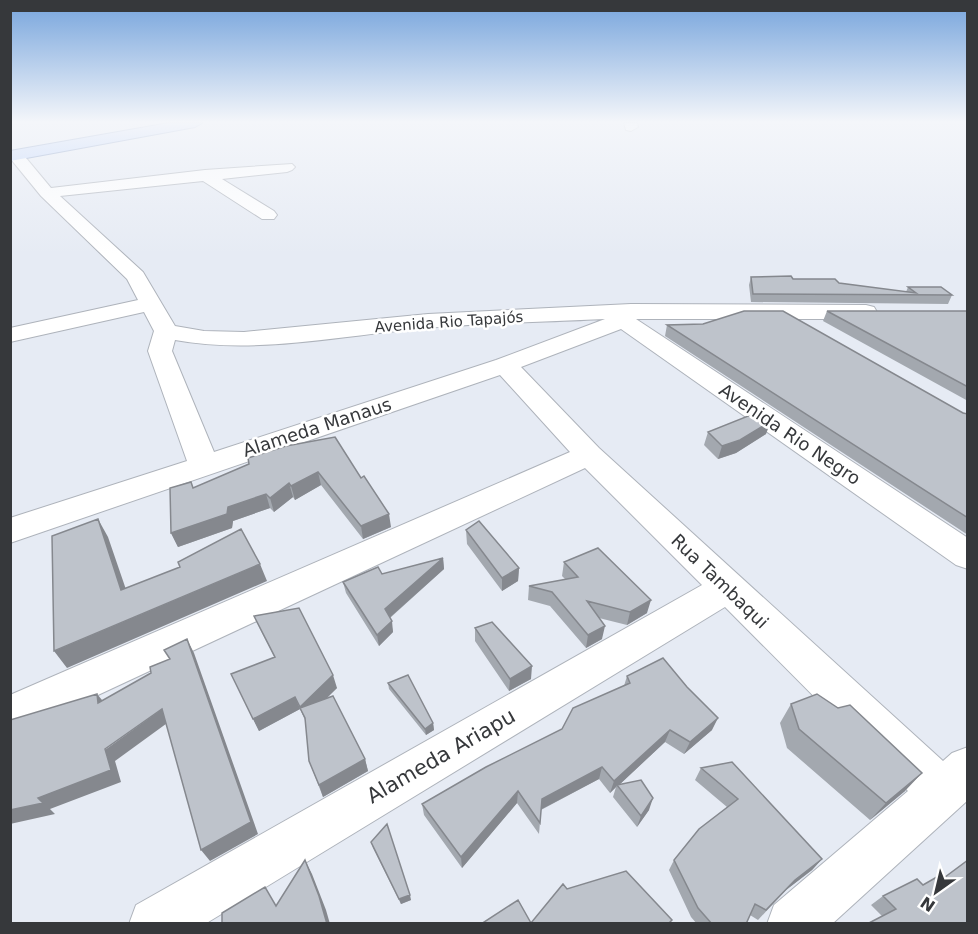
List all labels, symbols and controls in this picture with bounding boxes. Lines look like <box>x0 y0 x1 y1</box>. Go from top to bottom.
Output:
street label: Avenida Rio Tapajós <box>374 308 524 336</box>
street label: Avenida Rio Negro <box>715 379 865 489</box>
street label: Alameda Manaus <box>240 393 394 461</box>
street label: Rua Tambaqui <box>667 529 773 633</box>
street label: Alameda Ariapu <box>362 704 520 808</box>
north arrow <box>906 862 966 922</box>
text: N <box>917 892 939 916</box>

